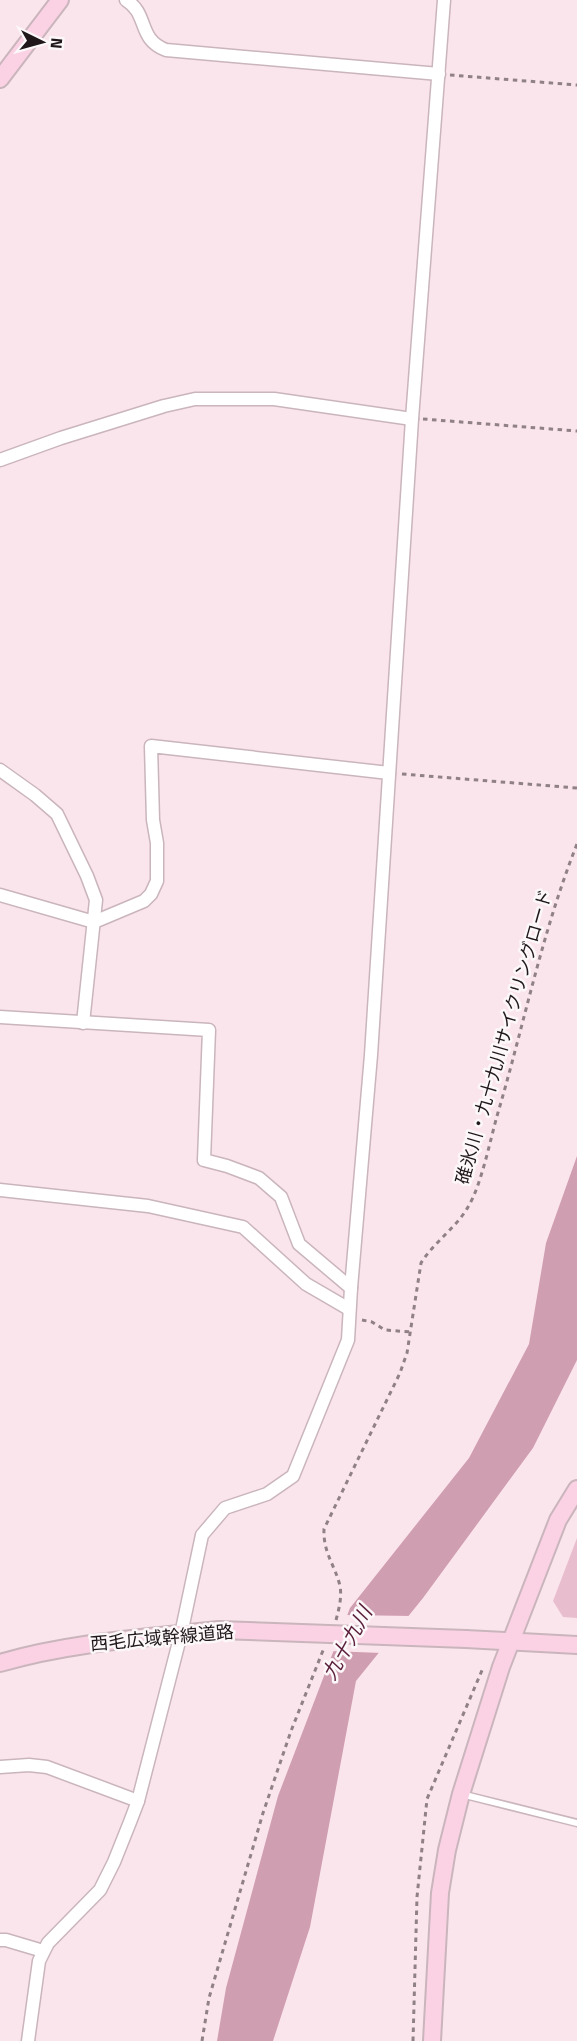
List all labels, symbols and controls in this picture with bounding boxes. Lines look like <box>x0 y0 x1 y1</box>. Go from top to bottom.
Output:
north arrow <box>12 12 72 72</box>
text: N <box>45 37 69 50</box>
street label: 碓氷川・九十九川サイクリングロード <box>448 886 559 1187</box>
water label: 九十九川 <box>314 1599 380 1685</box>
street label: 西毛広域幹線道路 <box>89 1618 235 1657</box>

